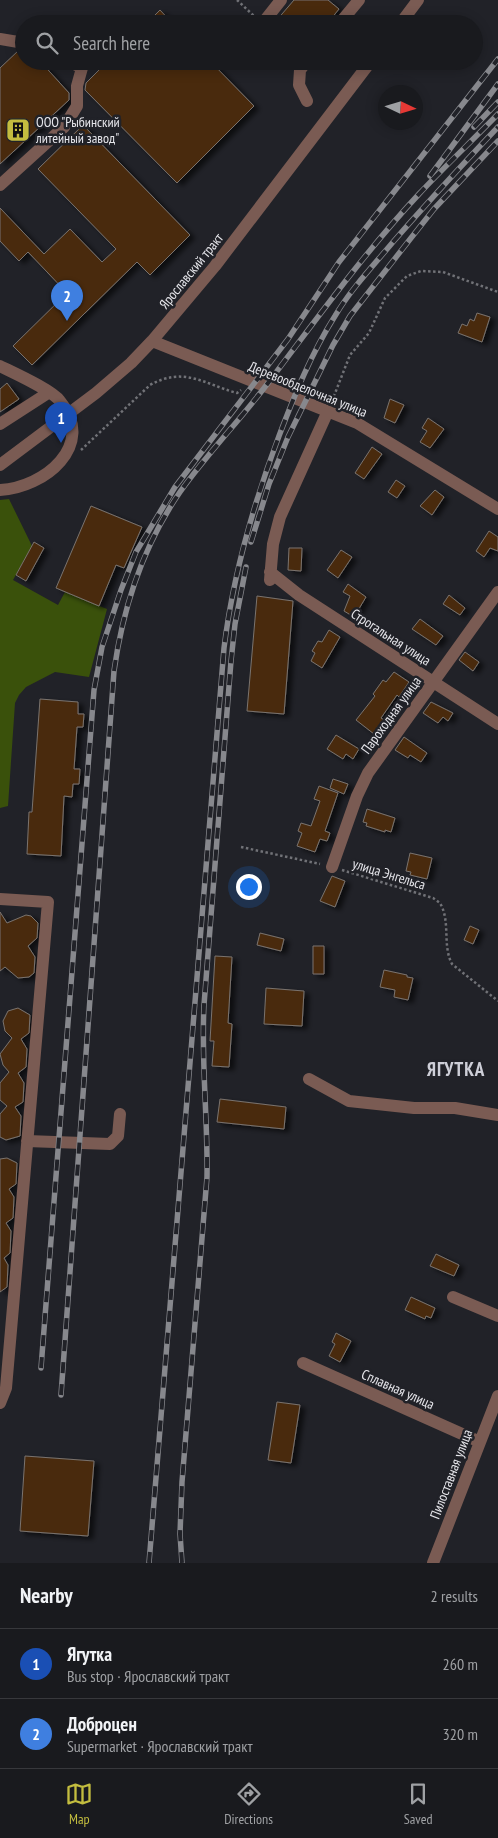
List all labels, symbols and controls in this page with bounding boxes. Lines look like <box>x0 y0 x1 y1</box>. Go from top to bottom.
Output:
search box <box>15 15 483 70</box>
icon: search <box>33 29 61 57</box>
text: Search here <box>73 31 150 55</box>
north arrow <box>378 85 423 130</box>
place label: ООО "Рыбинский литейный завод" <box>35 113 120 147</box>
building icon: ООО "Рыбинский литейный завод" <box>5 117 31 143</box>
street label: Ярославский тракт <box>155 229 227 312</box>
pin: 2 <box>51 280 83 321</box>
street label: Деревообделочная улица <box>246 357 370 421</box>
pin: 1 <box>45 402 77 443</box>
street label: Строгальная улица <box>348 604 434 670</box>
street label: Пароходная улица <box>357 673 425 757</box>
street label: улица Энгельса <box>350 854 428 894</box>
your location <box>236 874 262 900</box>
district label: ЯГУТКА <box>427 1057 485 1081</box>
street label: Сплавная улица <box>359 1365 437 1413</box>
street label: Пилоставная улица <box>426 1427 476 1521</box>
text: Nearby <box>20 1582 73 1609</box>
text: 2 results <box>431 1586 478 1606</box>
text: Ягутка <box>67 1642 112 1666</box>
text: 1 <box>32 1654 40 1674</box>
text: 260 m <box>443 1654 478 1674</box>
text: Bus stop · Ярославский тракт <box>67 1666 229 1686</box>
text: Доброцен <box>67 1712 137 1736</box>
text: 2 <box>32 1724 40 1744</box>
text: 320 m <box>443 1724 478 1744</box>
text: Supermarket · Ярославский тракт <box>67 1736 253 1756</box>
tab: Map <box>65 1780 93 1828</box>
tab: Directions <box>224 1780 273 1828</box>
tab: Saved <box>404 1780 433 1828</box>

